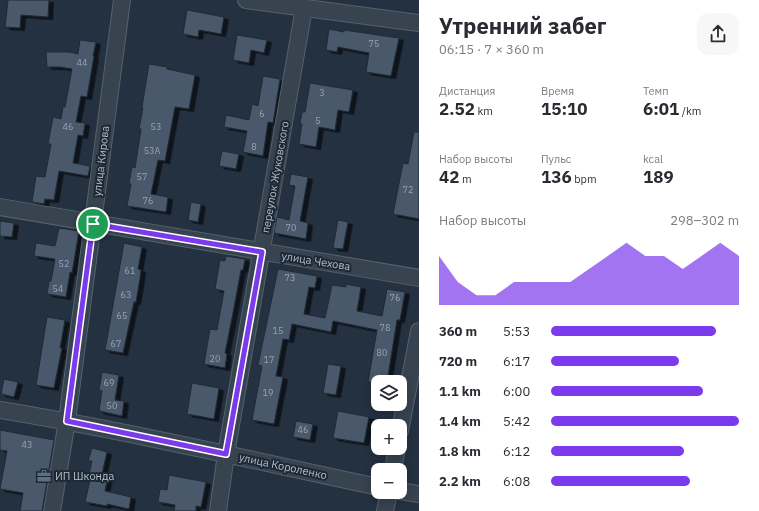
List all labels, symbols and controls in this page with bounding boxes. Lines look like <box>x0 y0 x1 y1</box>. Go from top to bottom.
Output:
text: Утренний забег <box>439 11 607 40</box>
button: share <box>697 13 739 55</box>
house number: 75 <box>369 38 379 49</box>
text: 06:15 · 7 × 360 m <box>439 41 544 58</box>
house number: 44 <box>77 57 87 68</box>
text: Дистанция <box>439 84 495 98</box>
text: Время <box>541 84 574 98</box>
text: Темп <box>643 84 669 98</box>
house number: 3 <box>319 87 325 98</box>
text: 2.52 <box>439 98 475 120</box>
text: 15:10 <box>541 98 587 120</box>
text: 6:01 <box>643 98 679 120</box>
text: km <box>475 104 493 118</box>
text: /km <box>679 104 701 118</box>
house number: 6 <box>259 108 265 119</box>
house number: 5 <box>315 115 321 126</box>
street label: переулок Жуковского <box>258 120 292 234</box>
house number: 46 <box>63 121 73 132</box>
house number: 53 <box>151 121 161 132</box>
street label: улица Кирова <box>90 125 112 197</box>
house number: 8 <box>251 141 257 152</box>
house number: 53А <box>144 145 161 156</box>
text: Набор высоты <box>439 152 513 166</box>
text: Пульс <box>541 152 571 166</box>
text: kcal <box>643 152 663 166</box>
text: 42 <box>439 166 459 188</box>
text: 136 <box>541 166 572 188</box>
text: 189 <box>643 166 674 188</box>
house number: 57 <box>137 171 147 182</box>
text: m <box>459 172 472 186</box>
text: bpm <box>572 172 597 186</box>
house number: 72 <box>403 184 413 195</box>
house number: 76 <box>143 195 153 206</box>
pin <box>76 207 110 241</box>
text: Набор высоты <box>439 212 526 229</box>
text: 298–302 m <box>670 212 739 229</box>
icon: arrive <box>82 213 104 235</box>
house number: 70 <box>286 222 296 233</box>
street label: улица Чехова <box>281 249 352 273</box>
house number: 52 <box>59 258 69 269</box>
house number: 61 <box>125 265 135 276</box>
house number: 73 <box>285 272 295 283</box>
house number: 54 <box>53 283 63 294</box>
house number: 63 <box>121 289 131 300</box>
house number: 76 <box>390 292 400 303</box>
house number: 65 <box>117 310 127 321</box>
house number: 78 <box>380 322 390 333</box>
text: 360 m <box>439 323 477 340</box>
text: 5:53 <box>503 323 530 340</box>
house number: 15 <box>273 325 283 336</box>
house number: 67 <box>111 338 121 349</box>
house number: 80 <box>377 347 387 358</box>
house number: 20 <box>210 353 220 364</box>
text: 720 m <box>439 353 477 370</box>
text: 6:17 <box>503 353 530 370</box>
house number: 17 <box>264 354 274 365</box>
map controls <box>371 375 407 499</box>
button: layers <box>371 375 407 411</box>
house number: 69 <box>104 377 114 388</box>
text: 1.1 km <box>439 383 481 400</box>
text: 6:00 <box>503 383 530 400</box>
house number: 19 <box>263 387 273 398</box>
house number: 50 <box>107 400 117 411</box>
text: 1.4 km <box>439 413 481 430</box>
text: 5:42 <box>503 413 530 430</box>
button: + <box>371 419 407 455</box>
house number: 46 <box>298 424 308 435</box>
house number: 43 <box>22 439 32 450</box>
text: 1.8 km <box>439 443 481 460</box>
text: 6:12 <box>503 443 530 460</box>
street label: улица Короленко <box>238 450 328 482</box>
button: − <box>371 463 407 499</box>
office icon: ИП Шконда <box>36 468 52 484</box>
place label: ИП Шконда <box>55 469 115 483</box>
text: 2.2 km <box>439 473 481 490</box>
text: 6:08 <box>503 473 530 490</box>

